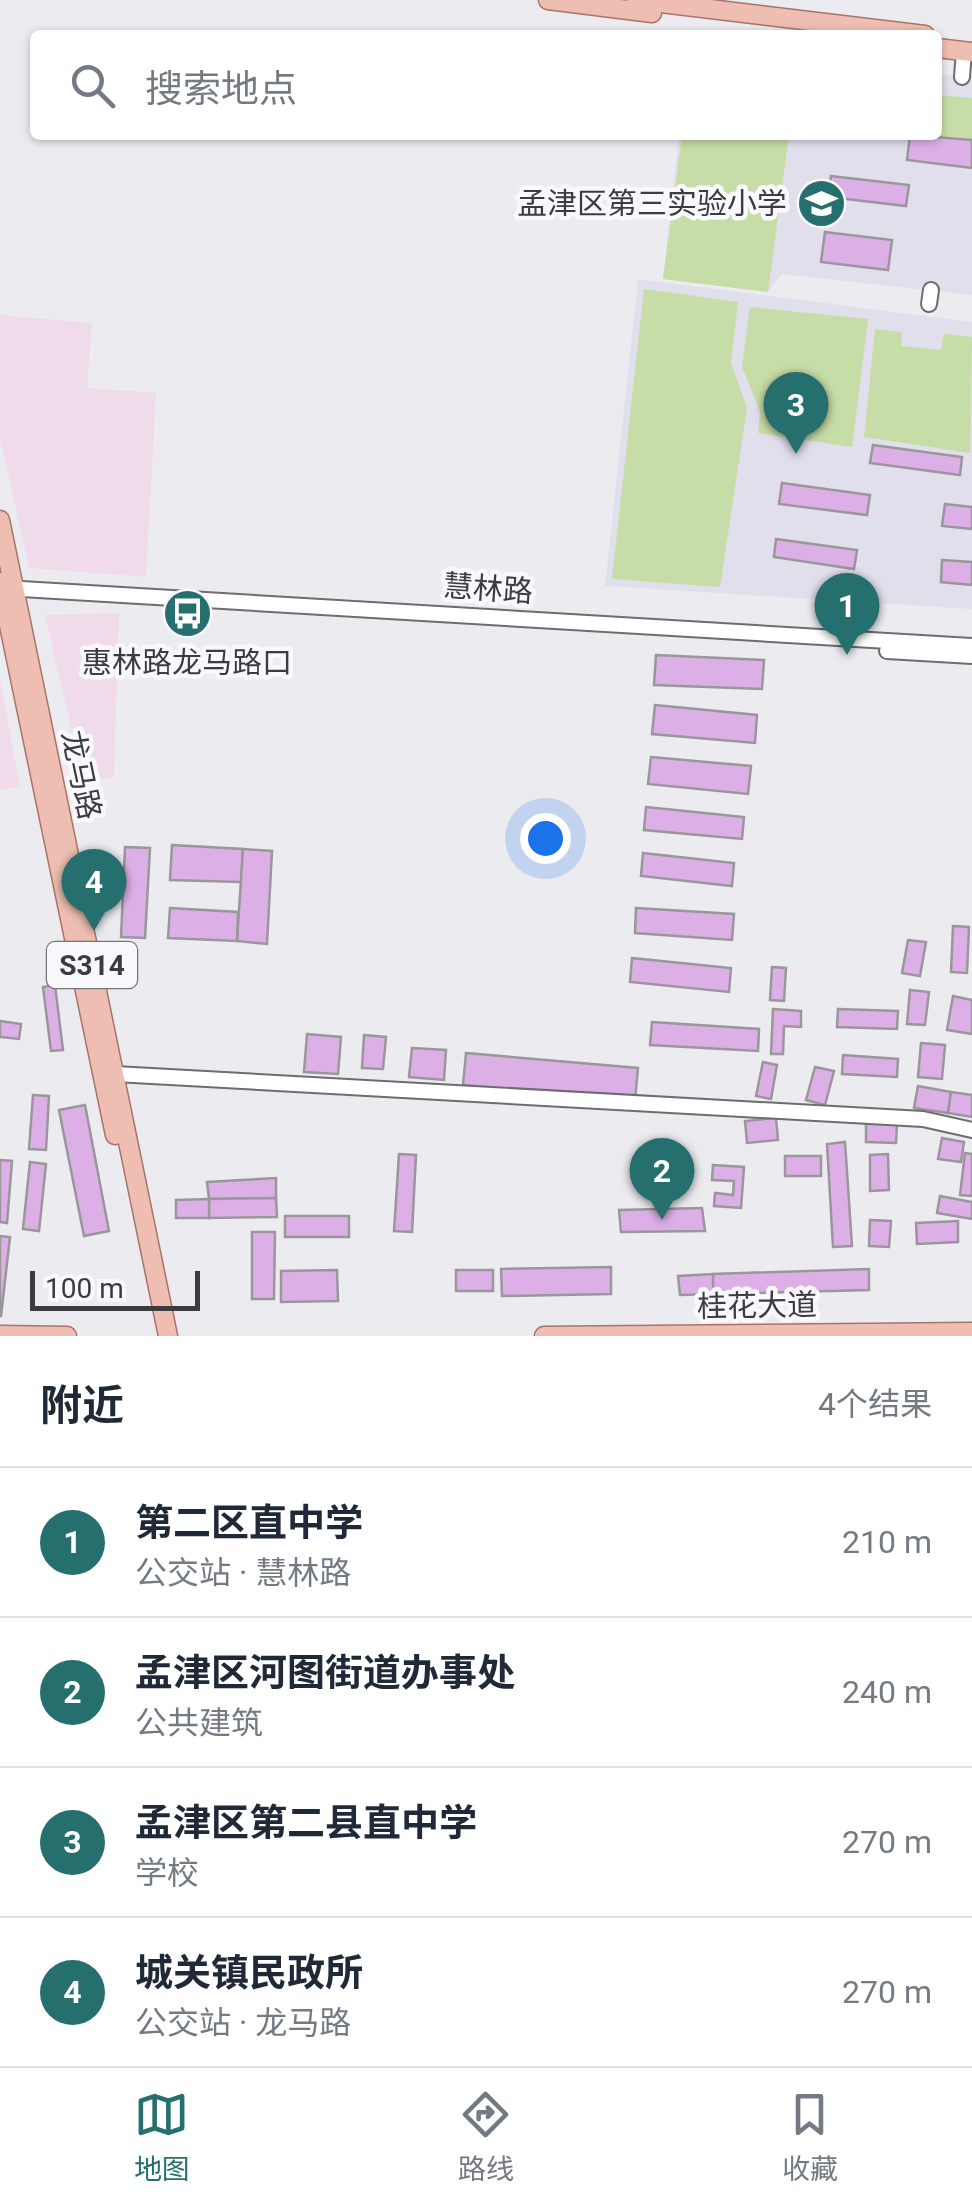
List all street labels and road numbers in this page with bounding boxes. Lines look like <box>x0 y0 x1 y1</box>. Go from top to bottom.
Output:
street label: 慧林路 <box>442 568 534 609</box>
street label: 龙马路 <box>55 727 108 823</box>
road number: S314 <box>47 942 137 988</box>
street label: 桂花大道 <box>697 1287 817 1324</box>

